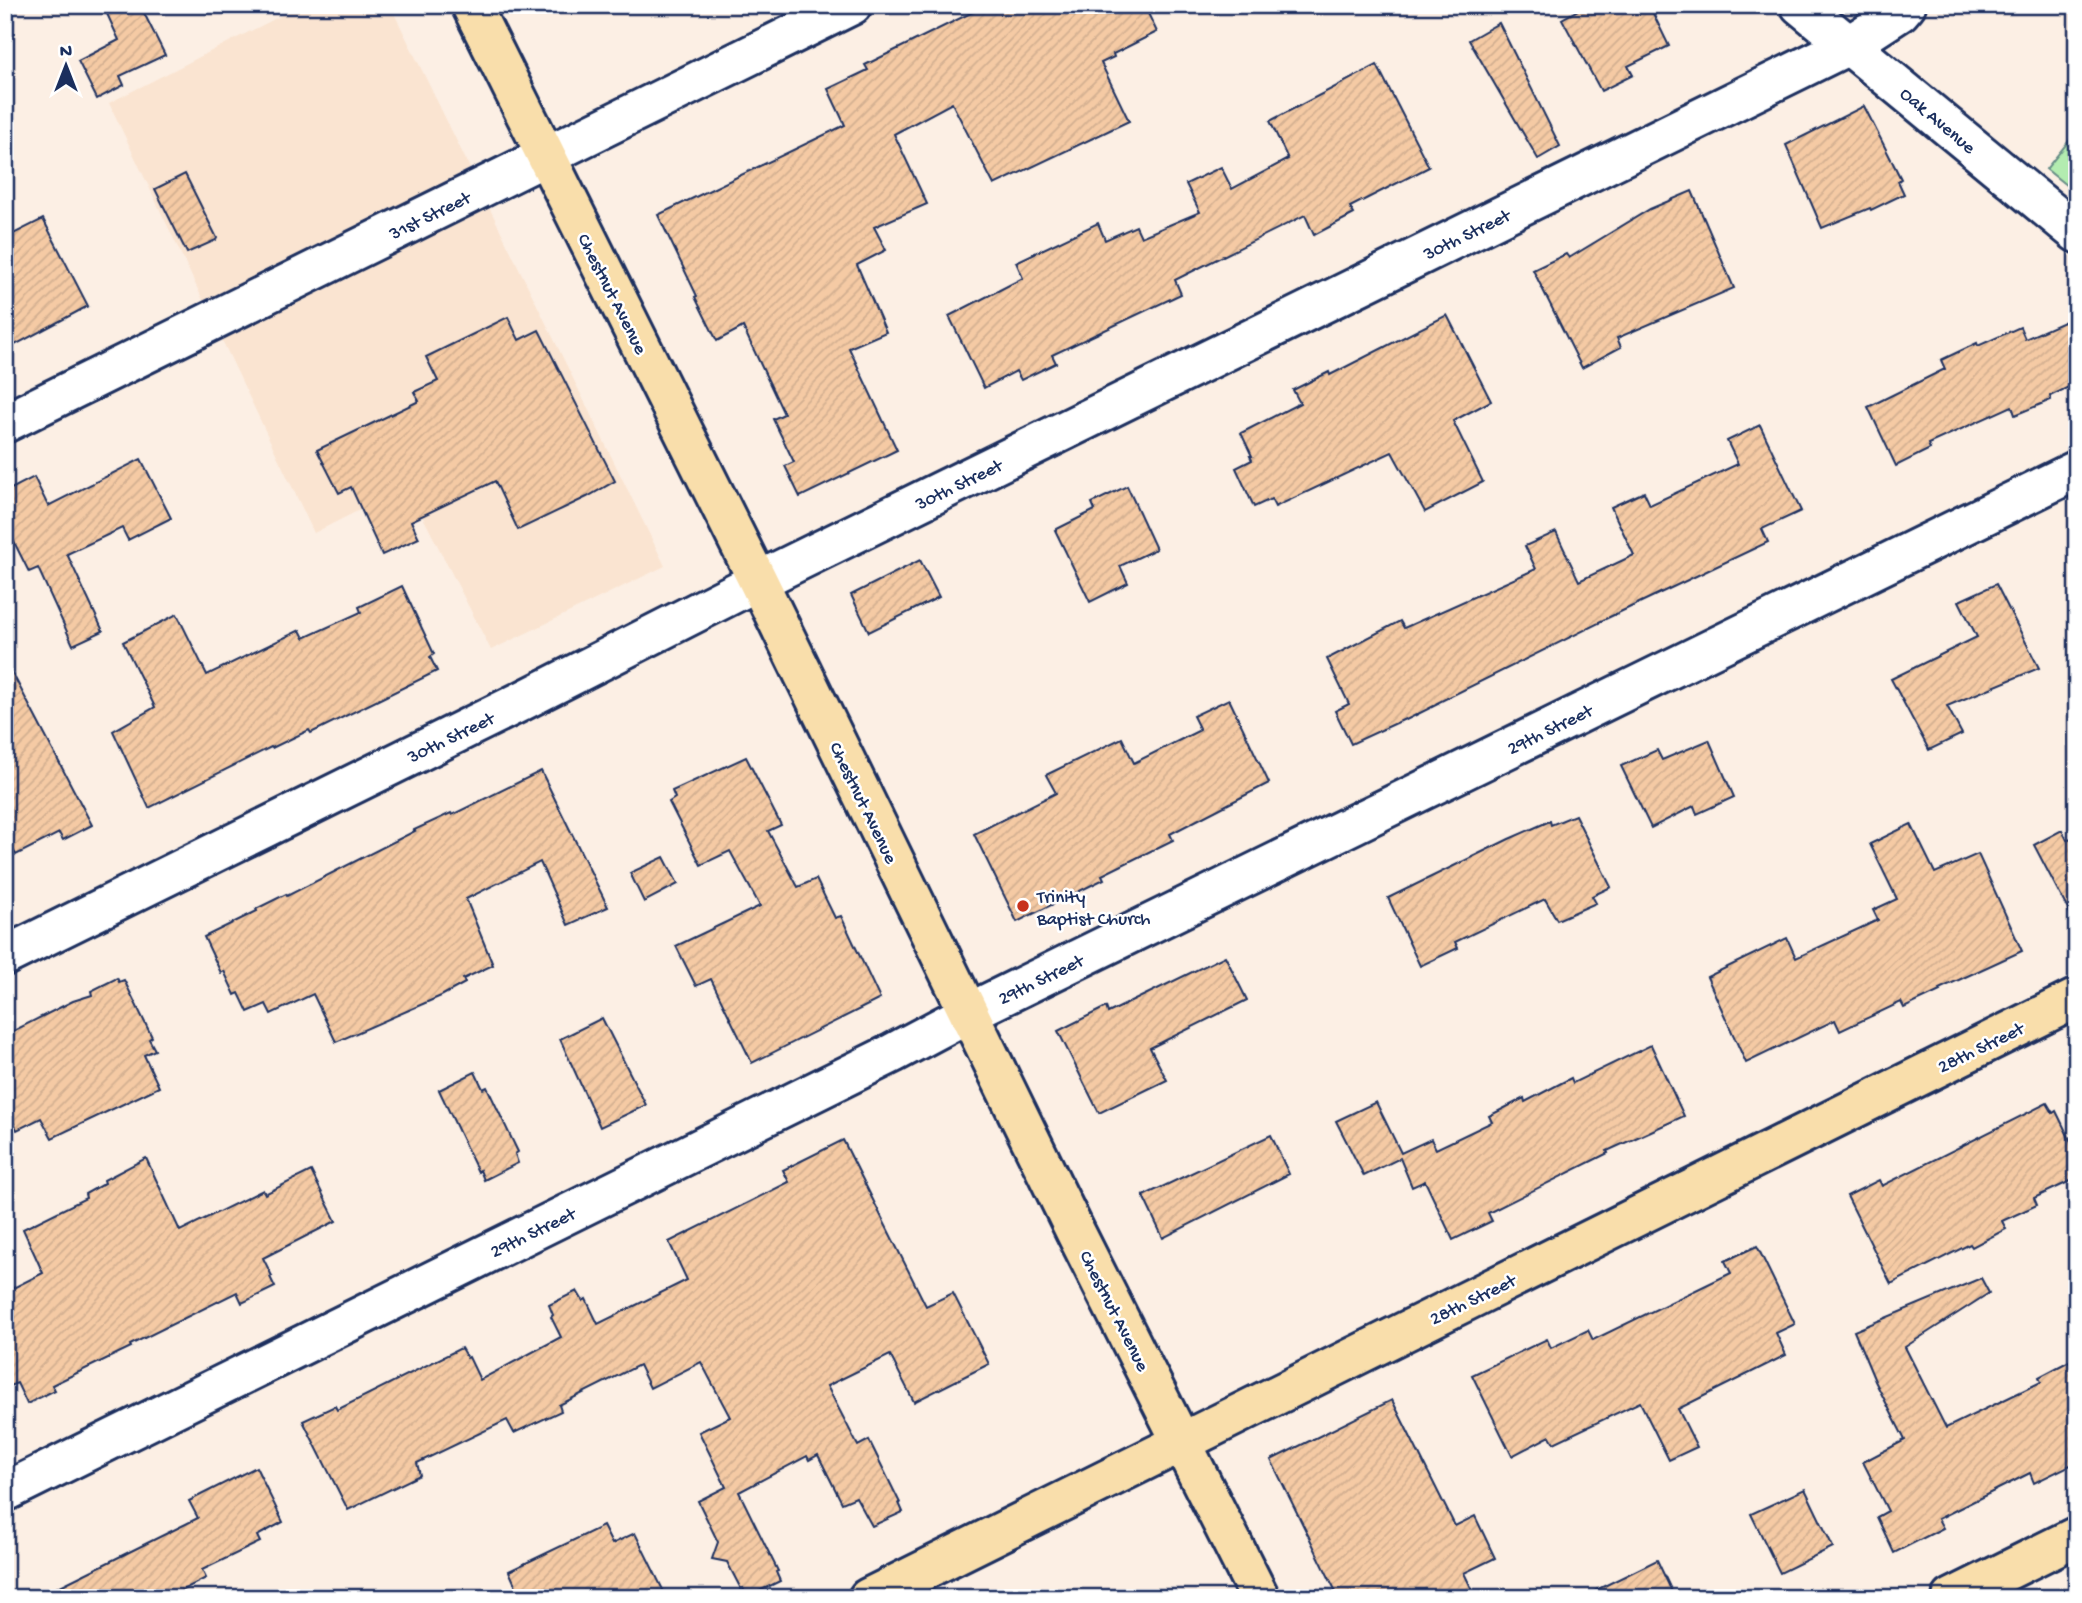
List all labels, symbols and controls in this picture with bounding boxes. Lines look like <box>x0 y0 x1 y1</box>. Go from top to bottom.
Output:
north arrow <box>32 32 102 102</box>
text: N <box>60 41 72 64</box>
street label: Oak Avenue <box>1894 83 1980 160</box>
street label: 31st Street <box>385 187 477 247</box>
street label: 30th Street <box>1419 204 1517 267</box>
street label: Chestnut Avenue <box>571 230 651 359</box>
street label: 30th Street <box>911 454 1009 517</box>
street label: 29th Street <box>1504 700 1599 762</box>
street label: 30th Street <box>403 707 501 770</box>
street label: Chestnut Avenue <box>822 739 901 868</box>
place label: Trinity Baptist Church <box>1036 887 1151 932</box>
marker: Trinity Baptist Church <box>1015 898 1031 914</box>
street label: 29th Street <box>995 950 1090 1012</box>
street label: 28th Street <box>1935 1017 2030 1080</box>
street label: 29th Street <box>487 1203 582 1265</box>
street label: Chestnut Avenue <box>1073 1247 1153 1376</box>
street label: 28th Street <box>1427 1269 1522 1332</box>

